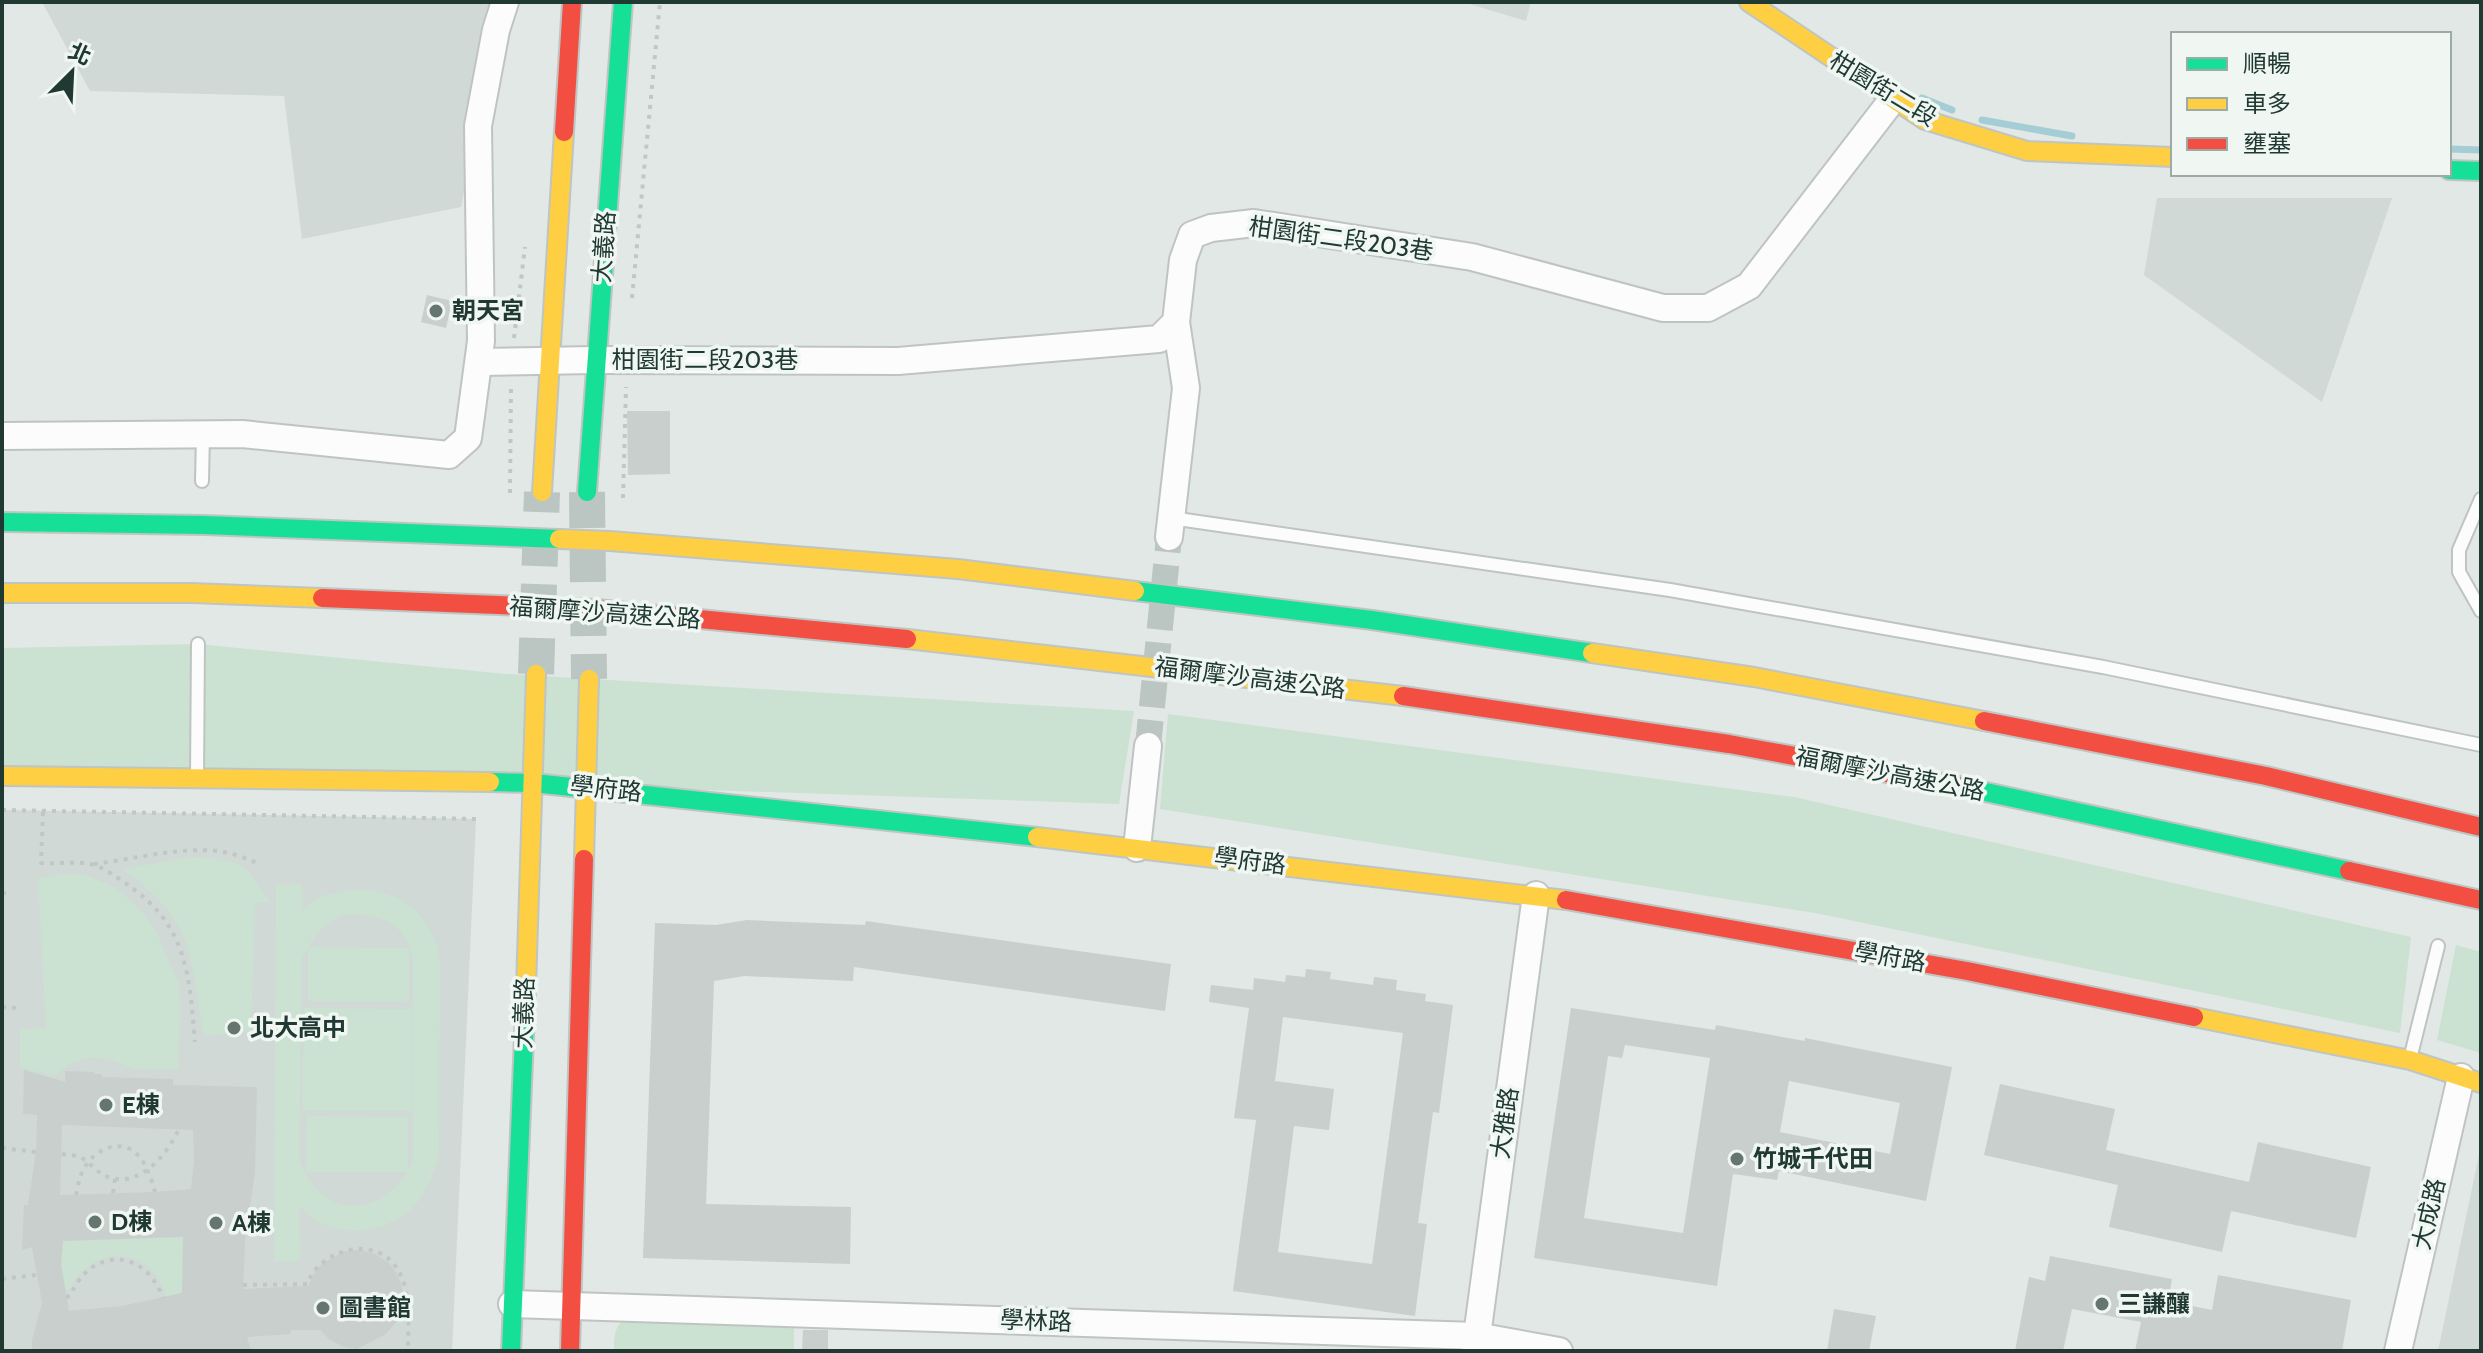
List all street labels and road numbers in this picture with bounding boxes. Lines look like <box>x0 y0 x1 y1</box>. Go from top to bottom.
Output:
street label: 柑園街二段 <box>1824 45 1942 132</box>
street label: 大義路 <box>587 210 620 284</box>
street label: 柑園街二段203巷 <box>1247 211 1435 266</box>
street label: 柑園街二段203巷 <box>612 345 798 374</box>
street label: 福爾摩沙高速公路 <box>508 591 702 634</box>
street label: 福爾摩沙高速公路 <box>1153 651 1347 704</box>
street label: 福爾摩沙高速公路 <box>1793 741 1987 806</box>
street label: 學府路 <box>569 770 643 807</box>
street label: 學府路 <box>1213 842 1288 879</box>
street label: 學府路 <box>1852 936 1928 977</box>
street label: 大義路 <box>508 976 539 1049</box>
street label: 大雅路 <box>1485 1085 1524 1161</box>
street label: 大成路 <box>2406 1176 2451 1252</box>
street label: 學林路 <box>1000 1305 1073 1336</box>

